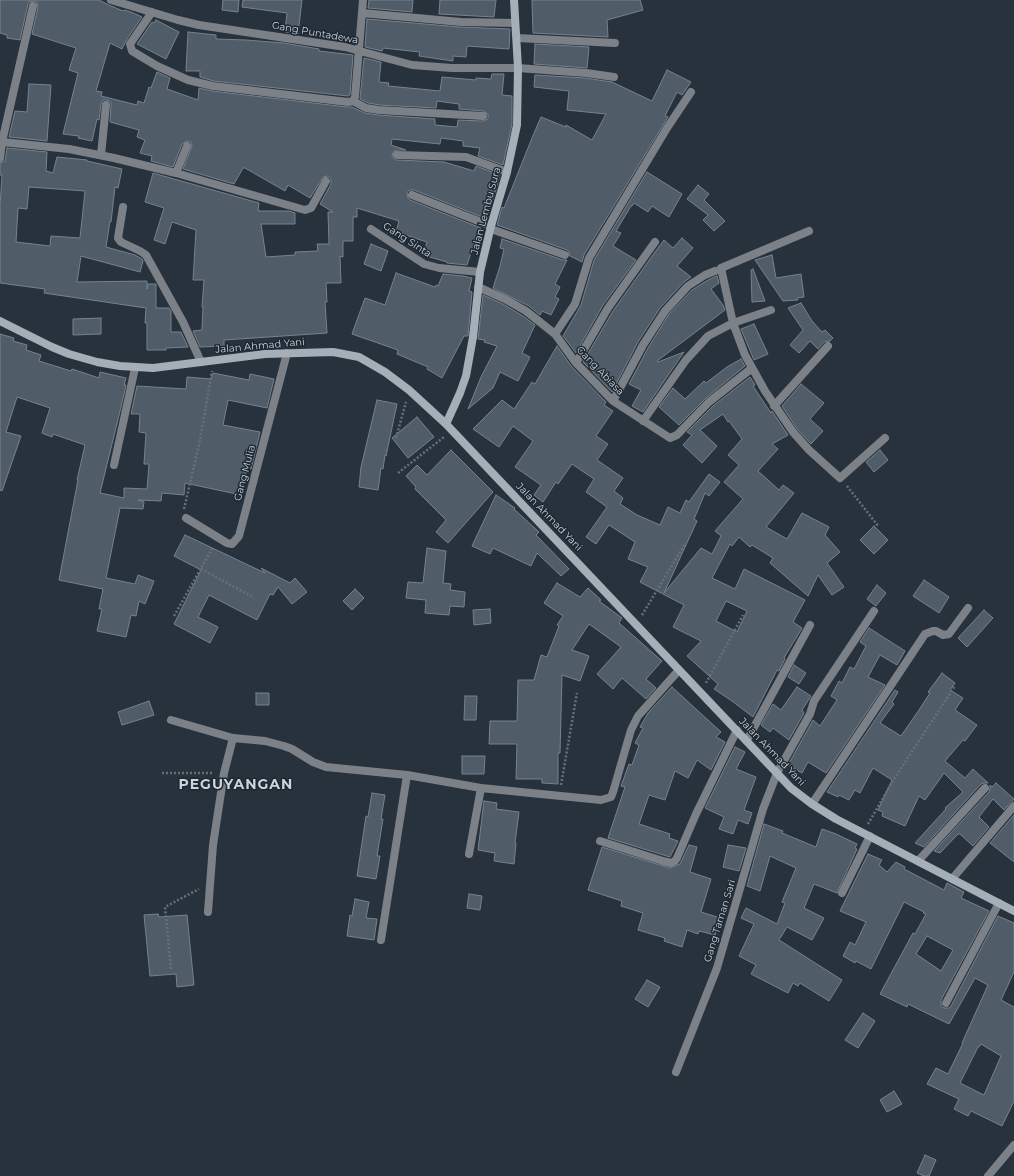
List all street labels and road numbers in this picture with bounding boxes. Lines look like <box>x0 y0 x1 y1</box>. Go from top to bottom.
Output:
street label: Gang Puntadewa <box>271 19 359 47</box>
street label: Jalan Lembu Sura <box>469 166 503 256</box>
street label: Gang Sinta <box>381 220 433 260</box>
street label: Jalan Ahmad Yani <box>215 336 305 356</box>
street label: Gang Abiasa <box>574 344 626 398</box>
street label: Gang Mulia <box>232 444 258 502</box>
street label: Jalan Ahmad Yani <box>514 481 584 553</box>
street label: Jalan Ahmad Yani <box>737 716 807 788</box>
street label: Gang Taman Sari <box>702 878 738 964</box>

